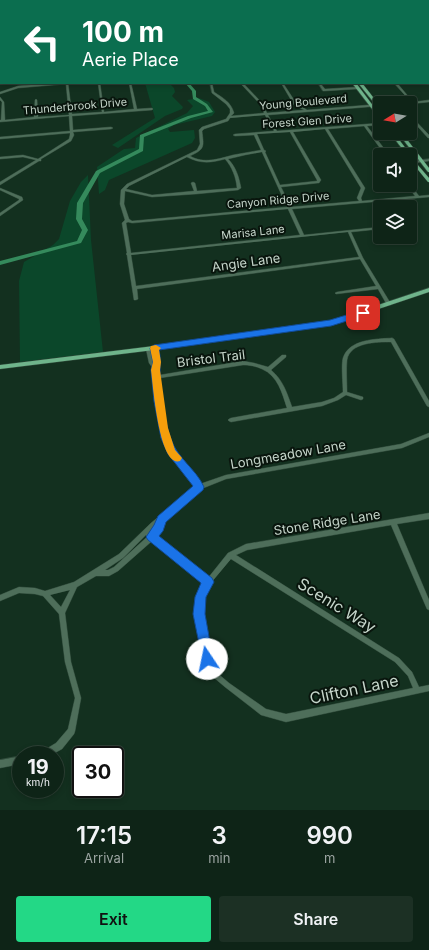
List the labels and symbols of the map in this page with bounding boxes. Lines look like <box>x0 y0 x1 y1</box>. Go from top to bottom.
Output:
street label: Young Boulevard <box>258 91 348 113</box>
street label: Thunderbrook Drive <box>22 94 128 118</box>
north arrow <box>373 96 417 140</box>
street label: Forest Glen Drive <box>262 111 352 131</box>
street label: Canyon Ridge Drive <box>226 189 330 211</box>
street label: Marisa Lane <box>221 222 285 242</box>
street label: Angie Lane <box>211 249 281 275</box>
pin <box>346 296 380 330</box>
street label: Bristol Trail <box>176 346 246 370</box>
street label: Longmeadow Lane <box>229 436 347 472</box>
street label: Stone Ridge Lane <box>273 506 381 538</box>
street label: Scenic Way <box>294 573 380 637</box>
position arrow <box>186 638 228 680</box>
street label: Clifton Lane <box>308 670 400 708</box>
speed limit sign: 30 <box>72 746 124 798</box>

